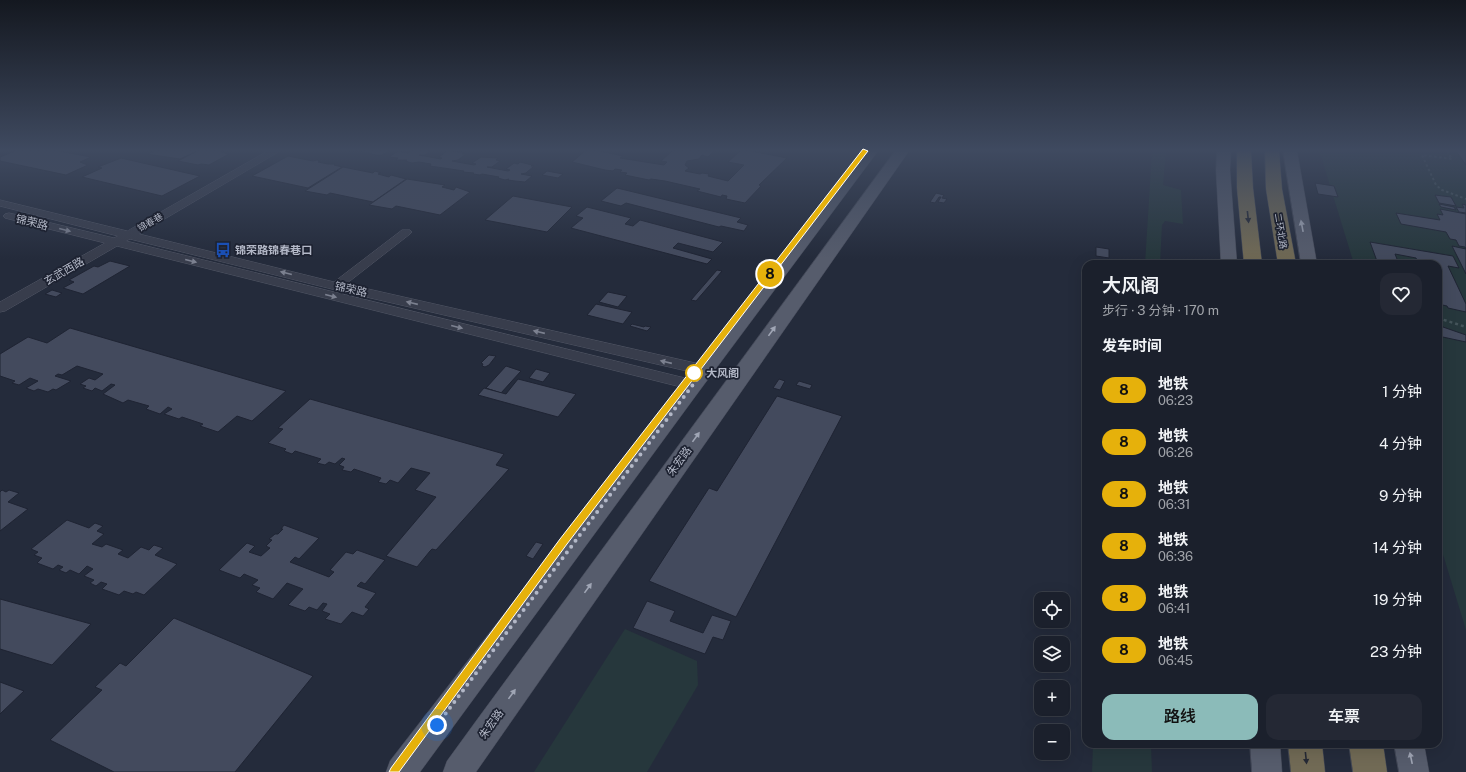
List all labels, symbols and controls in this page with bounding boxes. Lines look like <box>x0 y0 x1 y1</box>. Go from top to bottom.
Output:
street label: 锦春巷 <box>136 210 164 234</box>
one-way arrow <box>1245 211 1251 223</box>
street label: 锦荣路 <box>15 212 49 232</box>
street label: 二环北路 <box>1273 212 1289 250</box>
one-way arrow <box>1299 220 1305 232</box>
one-way arrow <box>59 227 71 233</box>
bus stop icon: 锦荣路锦春巷口 <box>214 241 232 259</box>
place label: 锦荣路锦春巷口 <box>235 244 312 256</box>
street label: 玄武西路 <box>42 255 86 287</box>
one-way arrow <box>185 259 197 265</box>
line badge: 8 <box>757 261 783 287</box>
text: 8 <box>765 266 775 282</box>
one-way arrow <box>280 270 292 276</box>
button: heart <box>1380 273 1422 315</box>
text: 大风阁 <box>1102 274 1159 296</box>
street label: 锦荣路 <box>334 279 368 299</box>
one-way arrow <box>325 293 337 299</box>
one-way arrow <box>406 300 419 306</box>
text: 步行 · 3 分钟 · 170 m <box>1102 303 1219 318</box>
one-way arrow <box>451 324 464 330</box>
one-way arrow <box>768 326 776 337</box>
one-way arrow <box>533 329 545 335</box>
text: 发车时间 <box>1102 337 1162 354</box>
one-way arrow <box>660 358 672 364</box>
marker: 大风阁 <box>685 364 703 382</box>
place label: 大风阁 <box>706 367 739 379</box>
text: 地铁 <box>1158 375 1188 392</box>
text: 8 <box>1119 382 1129 398</box>
text: 1 分钟 <box>1382 383 1422 400</box>
text: 06:23 <box>1158 393 1193 408</box>
text: 地铁 <box>1158 427 1188 444</box>
one-way arrow <box>692 432 700 442</box>
text: 8 <box>1119 434 1129 450</box>
text: 4 分钟 <box>1379 435 1422 452</box>
street label: 朱宏路 <box>664 444 694 478</box>
text: 06:26 <box>1158 445 1193 460</box>
text: 地铁 <box>1158 479 1188 496</box>
text: 8 <box>1119 486 1129 502</box>
text: 9 分钟 <box>1379 487 1422 504</box>
text: 06:31 <box>1158 497 1190 512</box>
text: 地铁 <box>1158 531 1188 548</box>
text: 8 <box>1119 538 1129 554</box>
text: 14 分钟 <box>1373 539 1422 556</box>
text: 06:36 <box>1158 549 1193 564</box>
one-way arrow <box>584 583 592 594</box>
text: 地铁 <box>1158 583 1188 600</box>
text: 8 <box>1119 590 1129 606</box>
text: 19 分钟 <box>1373 591 1422 608</box>
map controls <box>1034 592 1070 760</box>
button: locate <box>1034 592 1070 628</box>
text: 06:41 <box>1158 601 1190 616</box>
text: 地铁 <box>1158 635 1188 652</box>
button: layers <box>1034 636 1070 672</box>
text: 8 <box>1119 642 1129 658</box>
text: 23 分钟 <box>1370 643 1422 660</box>
text: 06:45 <box>1158 653 1193 668</box>
button: + <box>1034 680 1070 716</box>
one-way arrow <box>508 689 516 699</box>
button: 路线 <box>1102 694 1258 740</box>
button: 车票 <box>1266 694 1422 740</box>
street label: 朱宏路 <box>477 707 505 741</box>
your location <box>427 715 447 735</box>
button: − <box>1034 724 1070 760</box>
one-way arrow <box>1303 752 1310 764</box>
one-way arrow <box>1408 752 1414 764</box>

